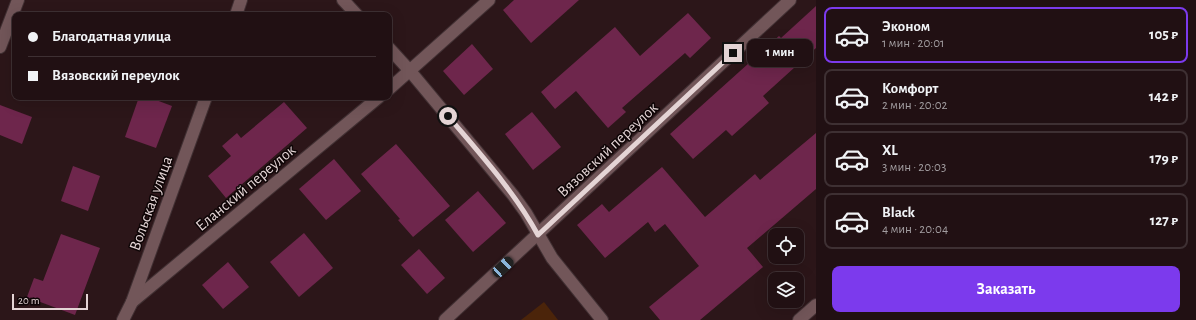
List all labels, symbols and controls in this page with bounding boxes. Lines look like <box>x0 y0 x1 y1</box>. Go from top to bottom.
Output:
icon: car <box>834 17 870 53</box>
text: Эконом <box>882 19 930 34</box>
text: 105 ₽ <box>1149 27 1178 42</box>
text: Благодатная улица <box>52 29 171 44</box>
text: 1 мин · 20:01 <box>882 37 945 50</box>
callout: 1 мин <box>747 39 813 67</box>
route end <box>724 44 742 62</box>
text: 1 мин <box>766 46 795 59</box>
text: Вязовский переулок <box>52 68 180 83</box>
icon: car <box>834 79 870 115</box>
text: Комфорт <box>882 81 938 96</box>
text: 142 ₽ <box>1149 89 1178 104</box>
street label: Вязовский переулок <box>554 99 662 201</box>
text: 2 мин · 20:02 <box>882 99 947 112</box>
route start <box>439 107 457 125</box>
street label: Еланский переулок <box>193 141 300 235</box>
icon: car <box>834 141 870 177</box>
text: XL <box>882 143 898 158</box>
text: 179 ₽ <box>1150 151 1178 166</box>
street label: Вольская улица <box>126 154 176 253</box>
text: 3 мин · 20:03 <box>882 161 946 174</box>
icon: car <box>834 203 870 239</box>
text: Black <box>882 205 915 220</box>
text: 127 ₽ <box>1150 213 1178 228</box>
text: 4 мин · 20:04 <box>882 223 948 236</box>
map controls <box>768 228 804 308</box>
button: locate <box>768 228 804 264</box>
car <box>490 254 516 280</box>
button: Заказать <box>832 266 1180 312</box>
button: layers <box>768 272 804 308</box>
scale bar <box>12 292 88 311</box>
text: 20 m <box>18 295 39 306</box>

